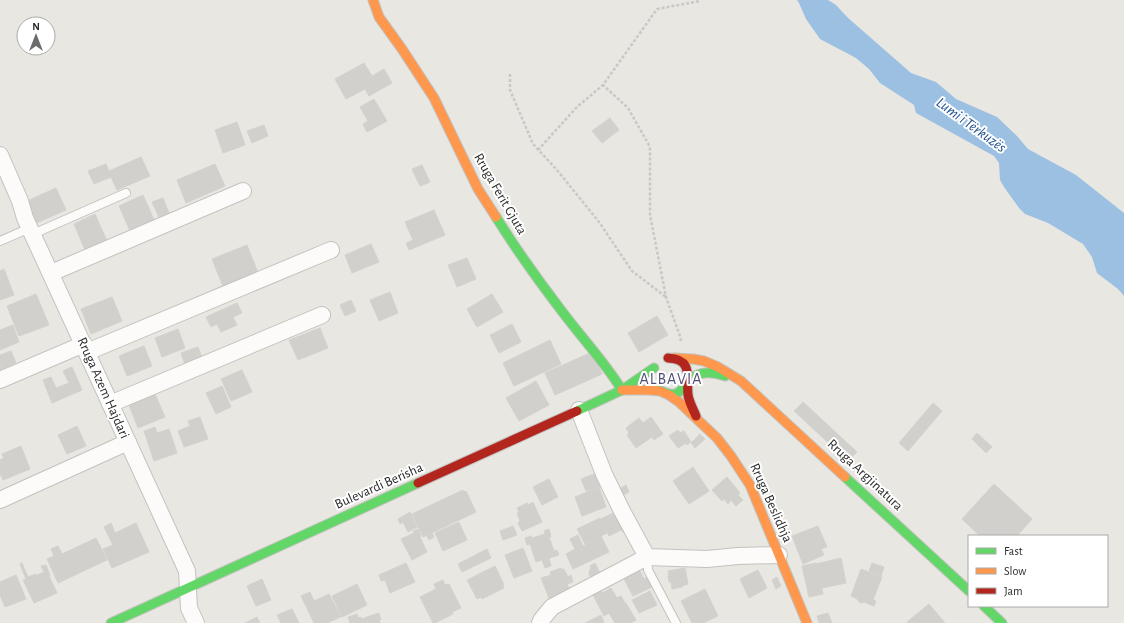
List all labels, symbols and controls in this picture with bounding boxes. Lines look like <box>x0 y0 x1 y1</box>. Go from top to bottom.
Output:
north arrow <box>16 16 56 56</box>
text: N <box>32 21 40 32</box>
water label: Lumi i Tërkuzës <box>933 95 1009 155</box>
street label: Rruga Ferit Gjuta <box>471 151 529 238</box>
street label: Rruga Azem Hajdari <box>74 335 132 441</box>
district label: ALBAVIA <box>640 371 702 387</box>
street label: Rruga Argjinatura <box>825 437 906 514</box>
street label: Bulevardi Berisha <box>333 460 426 512</box>
street label: Rruga Beslidhja <box>747 461 795 545</box>
legend <box>968 535 1108 607</box>
text: Fast <box>1004 545 1023 557</box>
text: Slow <box>1004 565 1026 577</box>
text: Jam <box>1004 585 1023 597</box>

